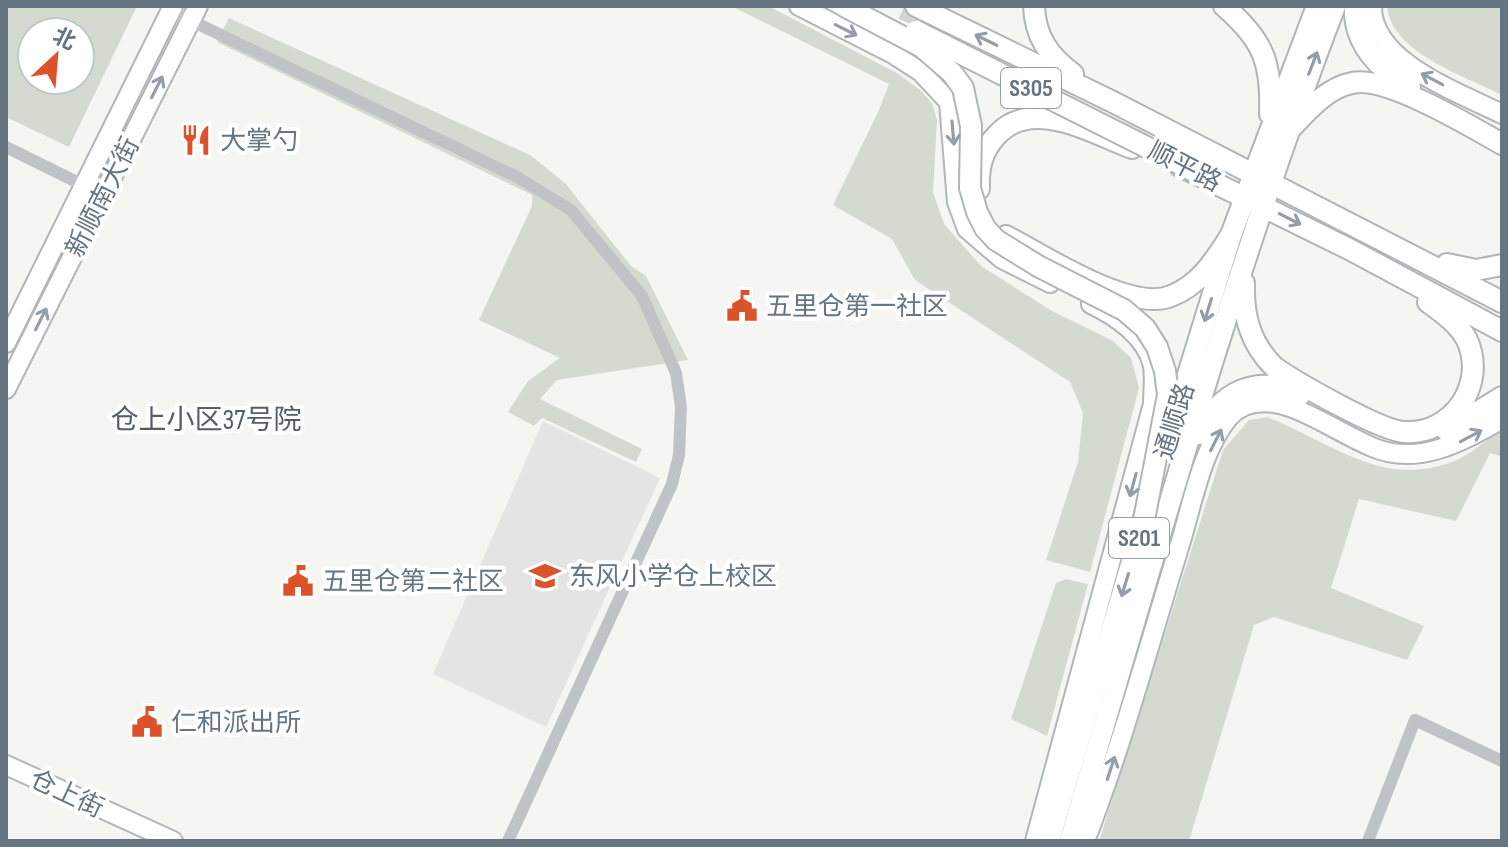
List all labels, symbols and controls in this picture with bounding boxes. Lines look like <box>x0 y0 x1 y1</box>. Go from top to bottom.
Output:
north arrow <box>16 16 96 96</box>
text: 北 <box>48 22 80 56</box>
one-way arrow <box>833 22 857 38</box>
one-way arrow <box>975 32 999 47</box>
one-way arrow <box>1307 51 1322 76</box>
road number: S305 <box>1001 68 1061 108</box>
one-way arrow <box>1421 71 1444 87</box>
one-way arrow <box>150 75 166 99</box>
one-way arrow <box>945 119 960 146</box>
restaurant icon: 大掌勺 <box>179 123 213 157</box>
place label: 大掌勺 <box>220 126 298 157</box>
street label: 新顺南大街 <box>60 133 147 263</box>
street label: 顺平路 <box>1143 136 1226 199</box>
one-way arrow <box>1278 212 1302 228</box>
public building icon: 五里仓第一社区 <box>725 289 759 323</box>
place label: 五里仓第一社区 <box>766 292 948 323</box>
one-way arrow <box>1200 296 1215 322</box>
one-way arrow <box>34 308 49 332</box>
street label: 通顺路 <box>1149 380 1202 463</box>
district label: 仓上小区37号院 <box>111 404 301 437</box>
one-way arrow <box>1459 428 1483 443</box>
one-way arrow <box>1209 429 1225 453</box>
one-way arrow <box>1125 472 1140 498</box>
road number: S201 <box>1109 518 1169 558</box>
school or university icon: 东风小学仓上校区 <box>528 559 562 593</box>
place label: 东风小学仓上校区 <box>569 562 777 593</box>
public building icon: 五里仓第二社区 <box>281 564 315 598</box>
place label: 五里仓第二社区 <box>322 567 504 598</box>
one-way arrow <box>1116 572 1131 598</box>
public building icon: 仁和派出所 <box>130 705 164 739</box>
place label: 仁和派出所 <box>171 708 301 739</box>
one-way arrow <box>1105 755 1120 780</box>
street label: 仓上街 <box>24 764 108 825</box>

